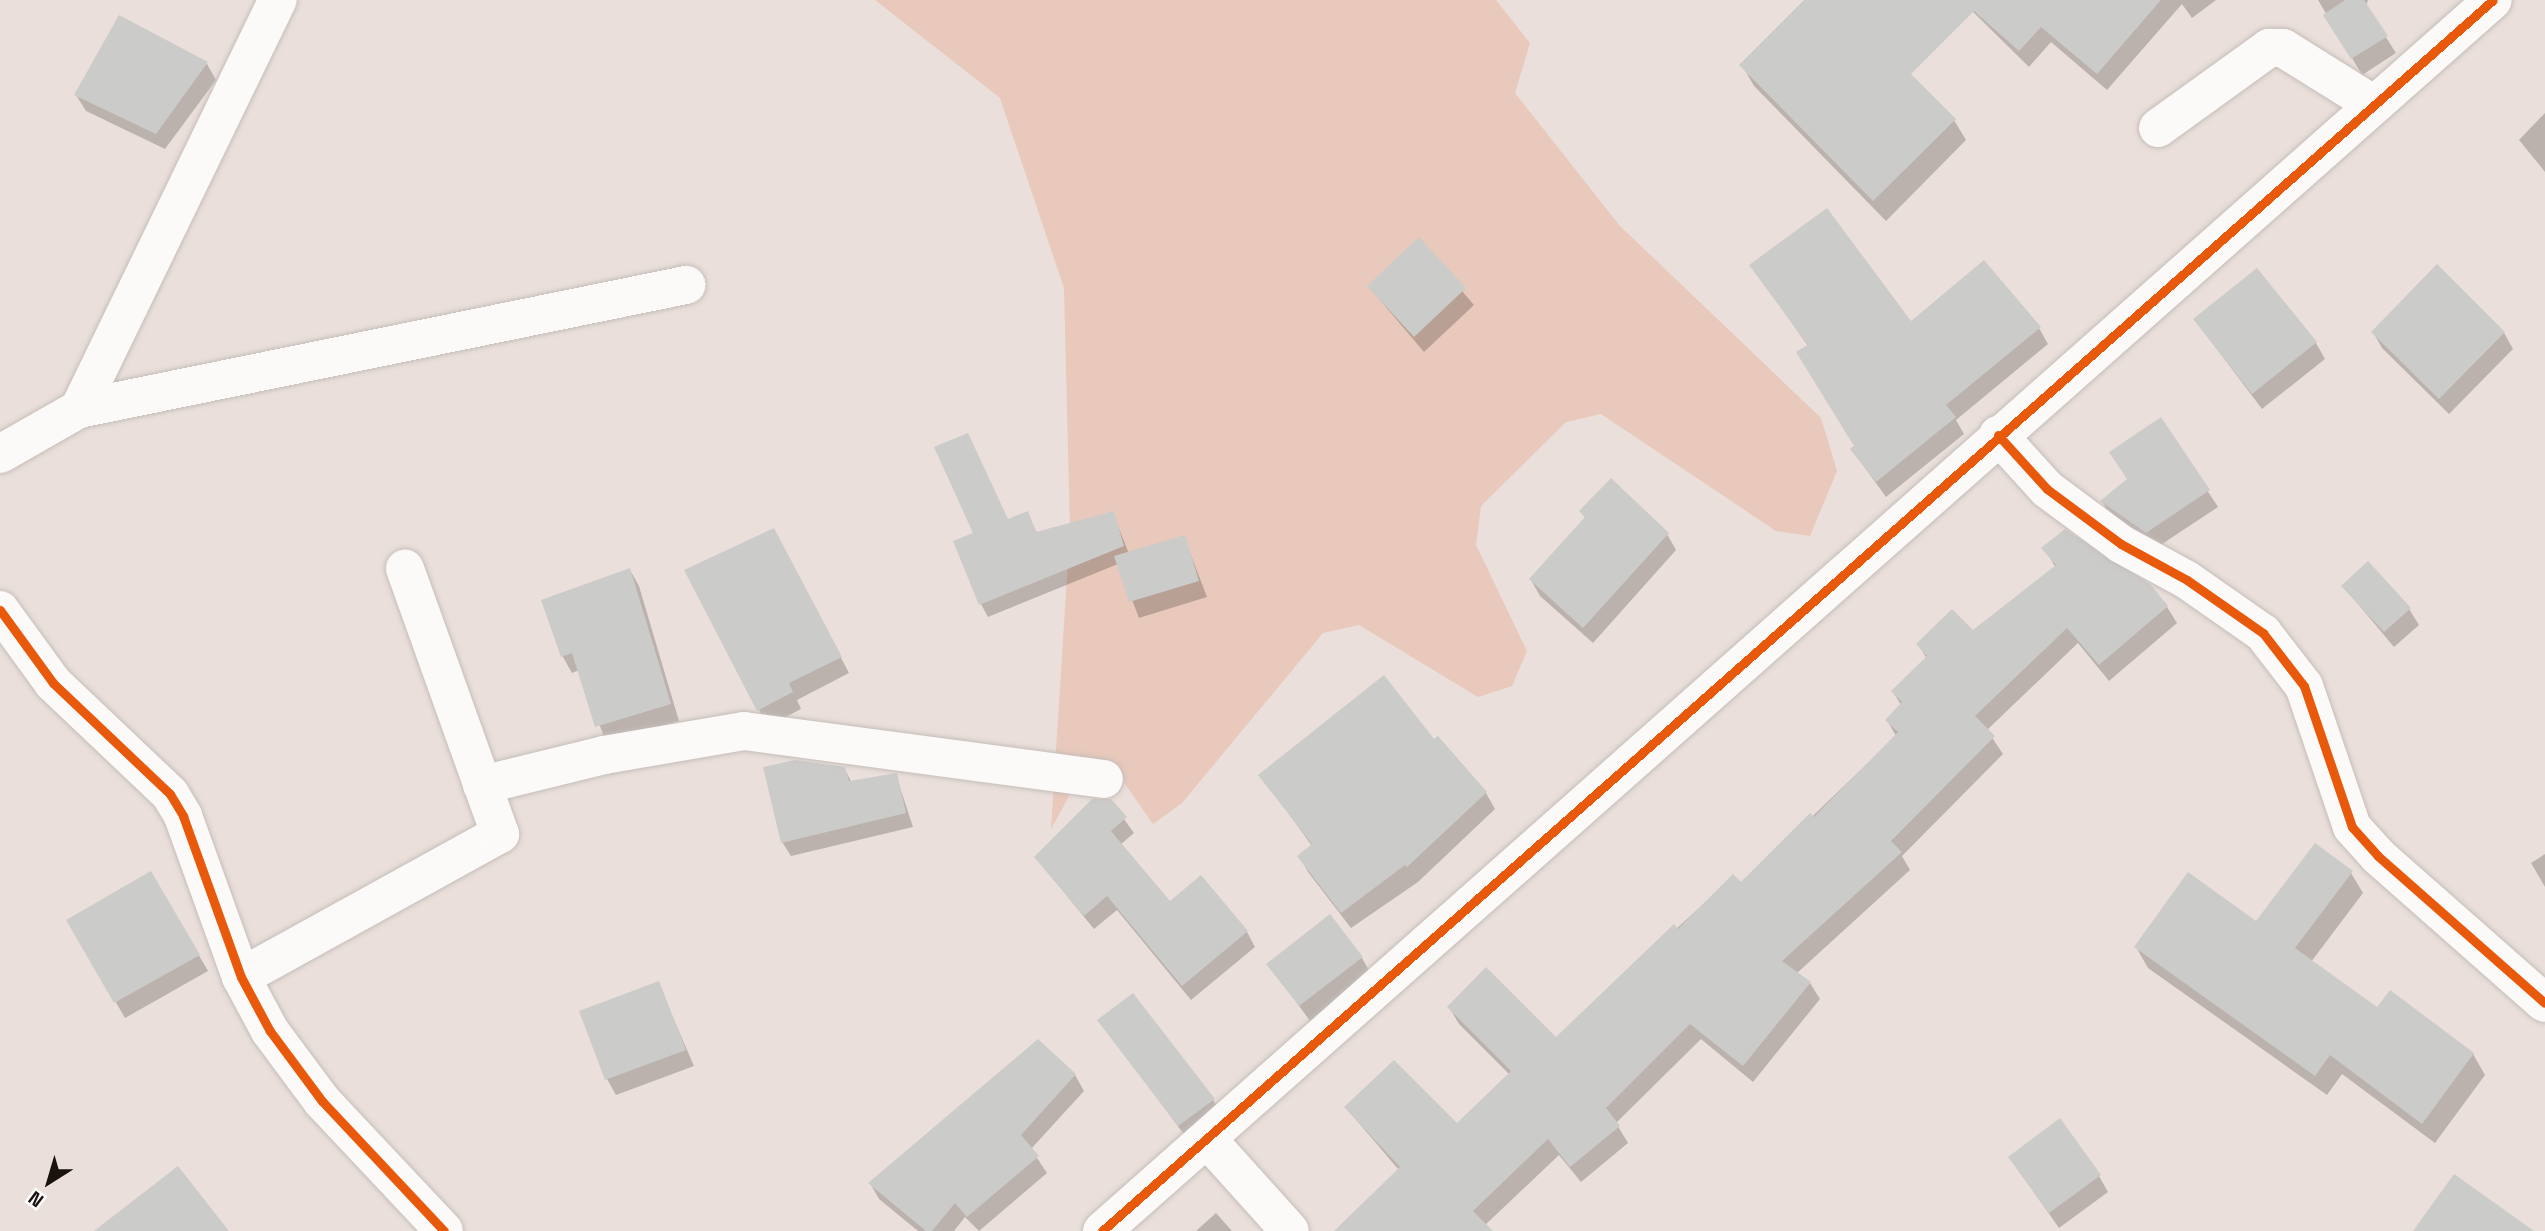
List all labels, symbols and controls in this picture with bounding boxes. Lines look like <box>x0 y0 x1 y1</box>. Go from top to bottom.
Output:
north arrow <box>14 1147 84 1217</box>
text: N <box>23 1185 49 1213</box>

